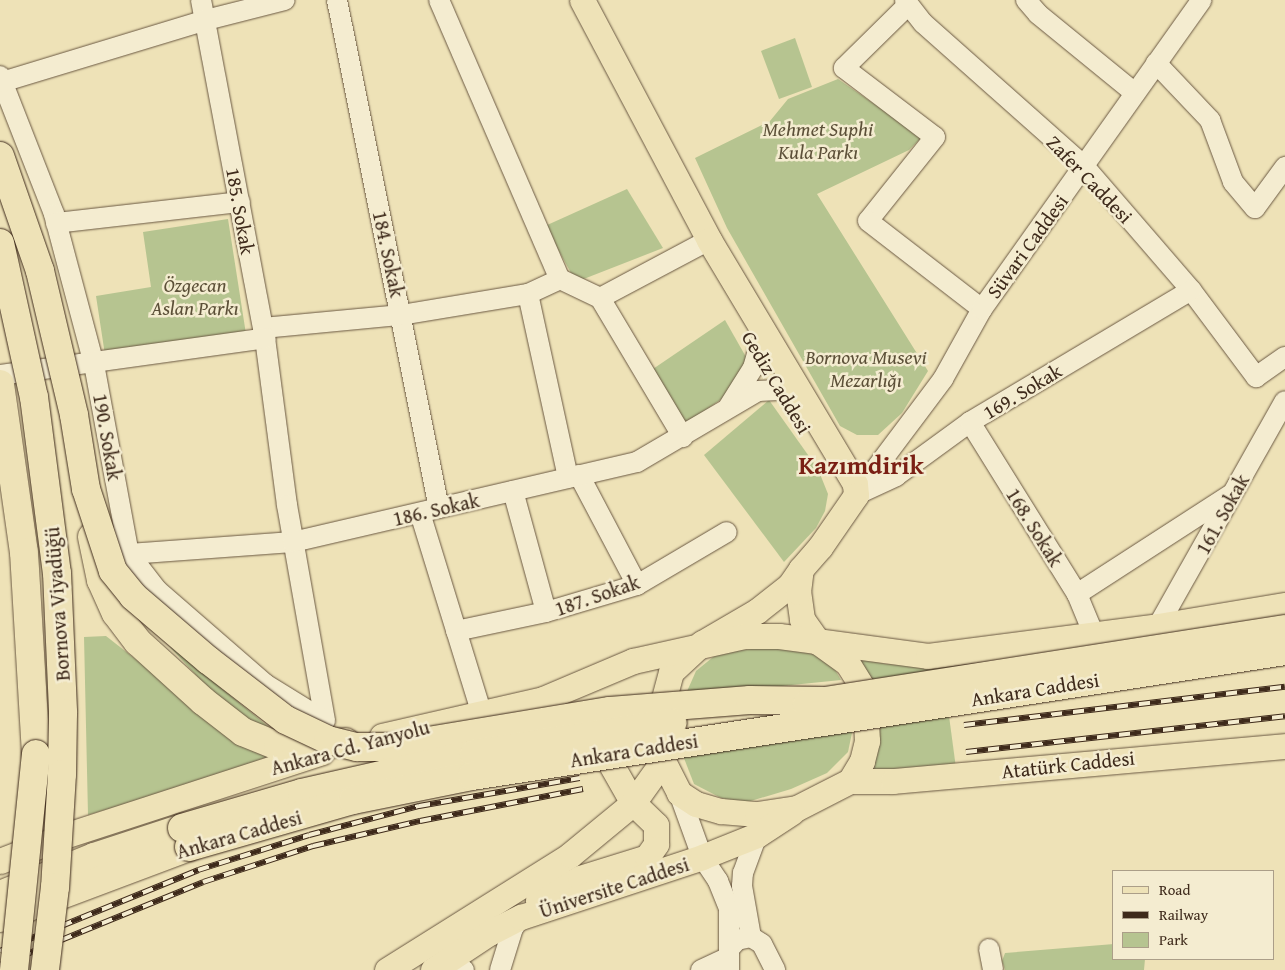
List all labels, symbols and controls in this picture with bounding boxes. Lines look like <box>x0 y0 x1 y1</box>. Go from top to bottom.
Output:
park label: Mehmet Suphi Kula Parkı <box>763 116 873 163</box>
street label: Zafer Caddesi <box>1042 130 1138 228</box>
street label: 185. Sokak <box>222 166 260 256</box>
street label: Süvari Caddesi <box>981 189 1073 303</box>
street label: 184. Sokak <box>368 209 410 299</box>
park label: Özgecan Aslan Parkı <box>151 272 239 319</box>
street label: Gediz Caddesi <box>737 326 817 438</box>
park label: Bornova Musevi Mezarlığı <box>805 345 927 392</box>
street label: 169. Sokak <box>978 358 1066 424</box>
street label: 190. Sokak <box>89 392 127 482</box>
district label: Kazımdirik <box>798 450 924 480</box>
street label: 161. Sokak <box>1190 470 1254 558</box>
street label: 168. Sokak <box>1002 483 1068 571</box>
street label: 186. Sokak <box>390 487 482 531</box>
street label: Bornova Viyadüğü <box>40 526 74 682</box>
street label: 187. Sokak <box>552 569 642 621</box>
street label: Ankara Caddesi <box>969 667 1101 711</box>
street label: Ankara Cd. Yanyolu <box>268 714 432 780</box>
street label: Ankara Caddesi <box>568 728 700 772</box>
street label: Atatürk Caddesi <box>1000 745 1136 783</box>
street label: Ankara Caddesi <box>173 805 305 863</box>
street label: Üniversite Caddesi <box>536 851 692 923</box>
legend <box>1112 870 1275 960</box>
text: Road <box>1159 879 1190 900</box>
text: Railway <box>1159 904 1208 925</box>
text: Park <box>1159 929 1188 950</box>

